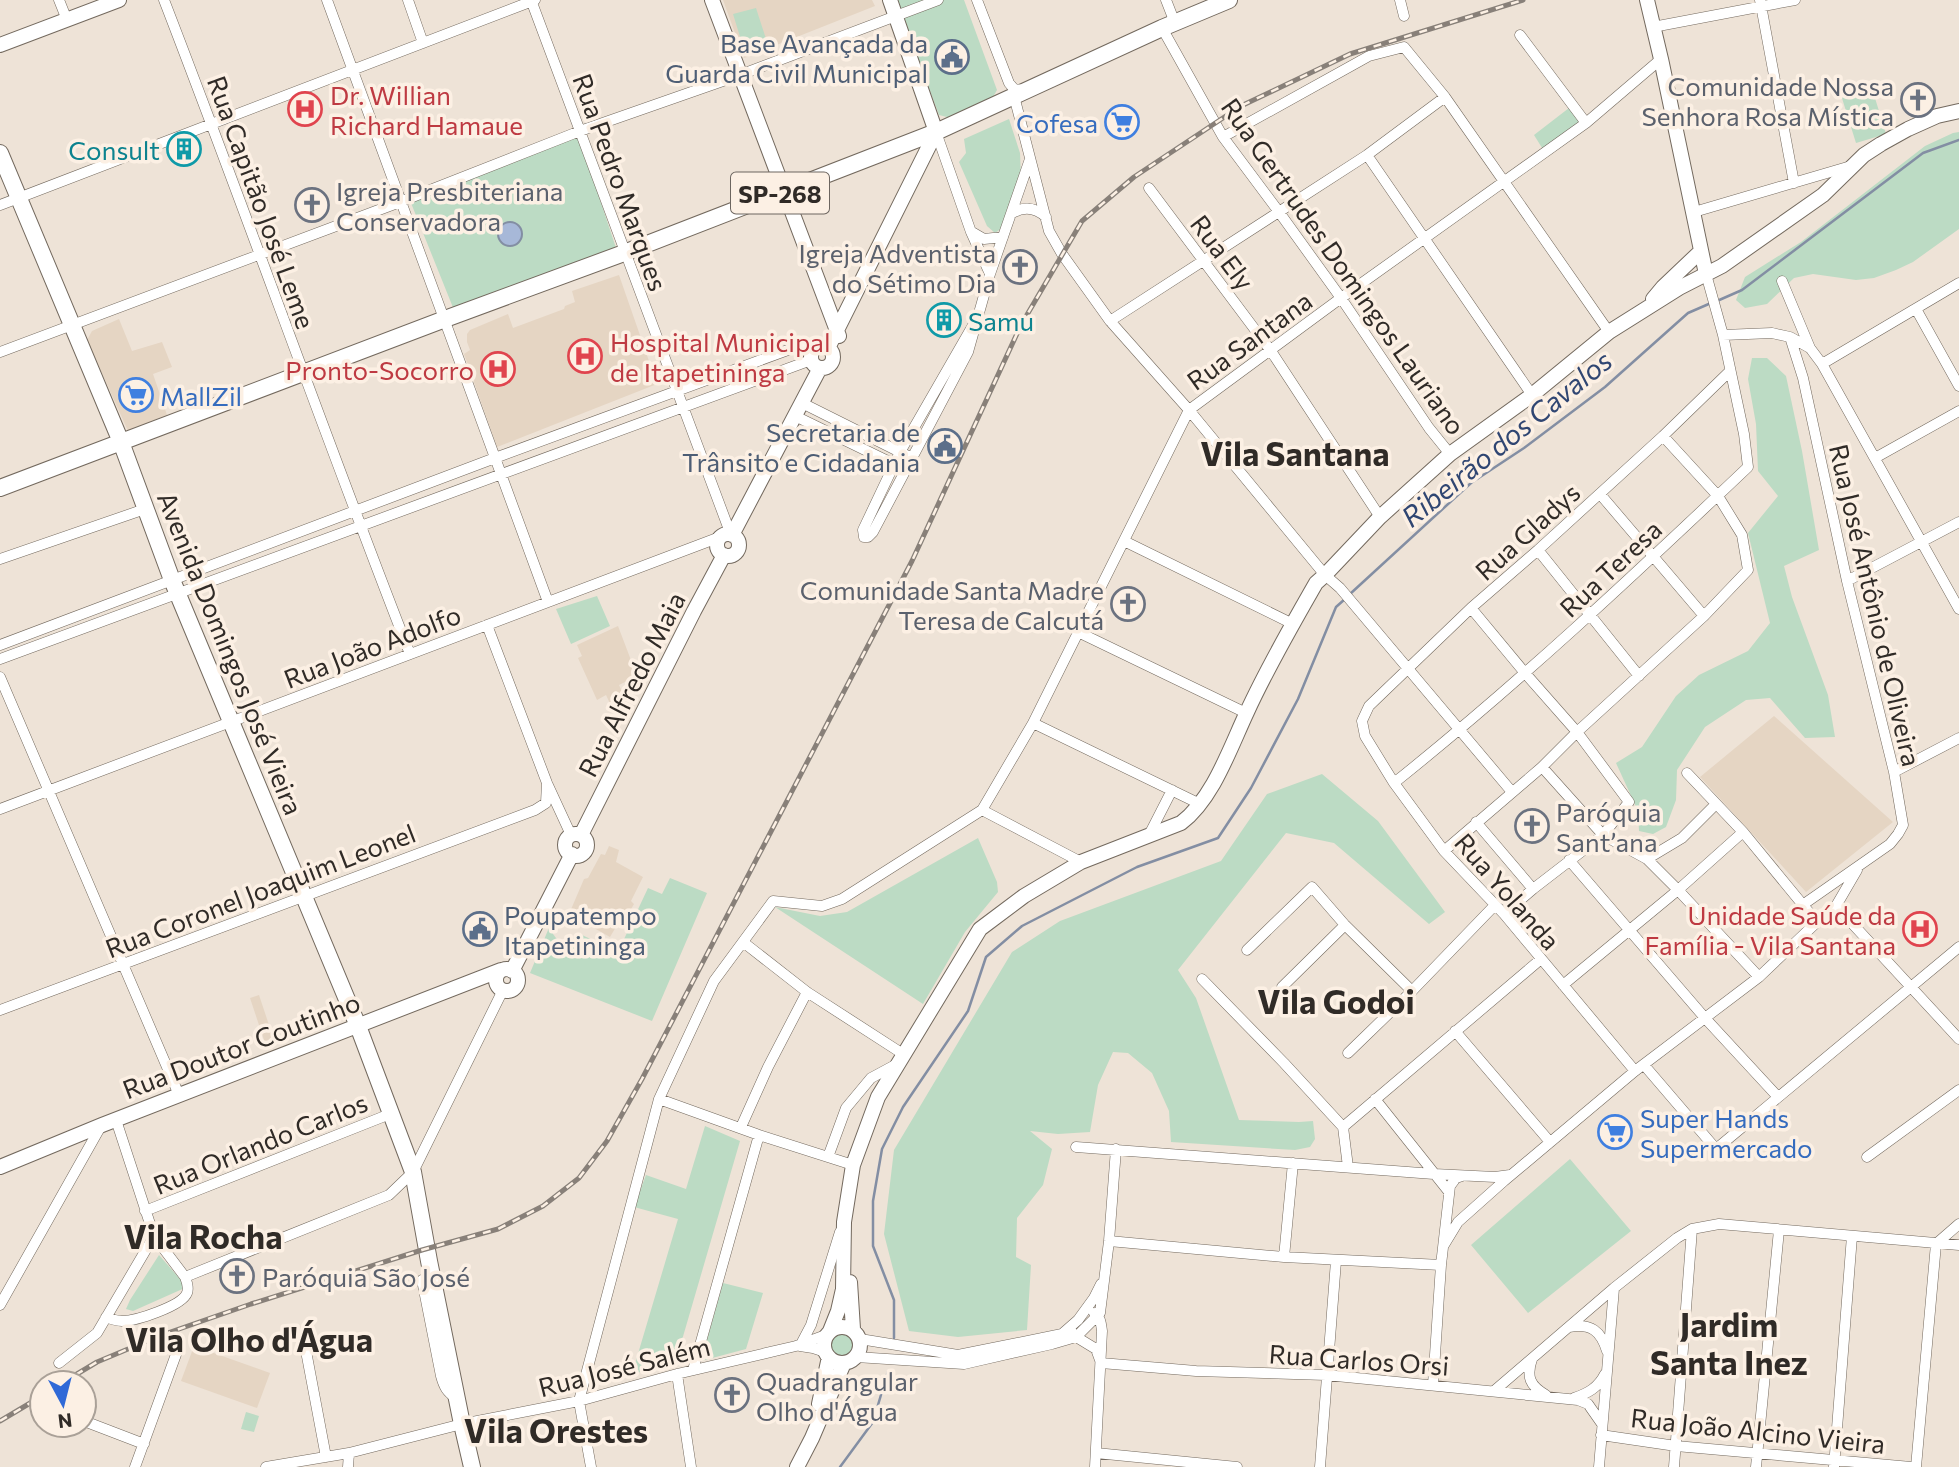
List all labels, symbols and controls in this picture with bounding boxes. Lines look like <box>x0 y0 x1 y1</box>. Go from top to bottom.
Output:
place label: Base Avançada da Guarda Civil Municipal <box>665 27 928 88</box>
public building icon: Base Avançada da Guarda Civil Municipal <box>933 38 971 76</box>
street label: Rua Pedro Marques <box>567 69 675 295</box>
place label: Comunidade Nossa Senhora Rosa Mística <box>1642 70 1894 131</box>
street label: Rua Capitão José Leme <box>202 71 322 333</box>
place label: Dr. Willian Richard Hamaue <box>330 79 523 140</box>
church icon: Comunidade Nossa Senhora Rosa Mística <box>1899 81 1937 119</box>
hospital icon: Dr. Willian Richard Hamaue <box>286 90 324 128</box>
street label: Rua Gertrudes Domingos Lauriano <box>1216 92 1472 440</box>
supermarket icon: Cofesa <box>1103 103 1141 141</box>
place label: Cofesa <box>1016 107 1098 138</box>
building icon: Consult <box>165 130 203 168</box>
place label: Consult <box>68 134 160 165</box>
road number: SP-268 <box>731 173 829 214</box>
place label: Igreja Presbiteriana Conservadora <box>336 175 563 236</box>
church icon: Igreja Presbiteriana Conservadora <box>293 186 331 224</box>
street label: Rua Ely <box>1185 208 1261 296</box>
place label: Igreja Adventista do Sétimo Dia <box>799 237 996 298</box>
church icon: Igreja Adventista do Sétimo Dia <box>1001 248 1039 286</box>
street label: Rua Santana <box>1180 284 1318 396</box>
building icon: Samu <box>925 301 963 339</box>
place label: Samu <box>968 305 1034 336</box>
place label: Hospital Municipal de Itapetininga <box>610 326 831 387</box>
hospital icon: Hospital Municipal de Itapetininga <box>566 337 604 375</box>
water label: Ribeirão dos Cavalos <box>1394 343 1618 533</box>
hospital icon: Pronto-Socorro <box>479 350 517 388</box>
place label: Pronto-Socorro <box>285 354 474 385</box>
supermarket icon: MallZil <box>117 376 155 414</box>
place label: MallZil <box>160 380 242 411</box>
place label: Secretaria de Trânsito e Cidadania <box>682 416 920 477</box>
public building icon: Secretaria de Trânsito e Cidadania <box>926 427 964 465</box>
district label: Vila Santana <box>1200 432 1390 473</box>
street label: Rua José Antônio de Oliveira <box>1824 441 1928 769</box>
street label: Rua Gladys <box>1468 476 1586 586</box>
street label: Avenida Domingos José Vieira <box>152 487 310 819</box>
street label: Rua Teresa <box>1553 513 1667 623</box>
place label: Comunidade Santa Madre Teresa de Calcutá <box>800 574 1104 635</box>
church icon: Comunidade Santa Madre Teresa de Calcutá <box>1109 585 1147 623</box>
street label: Rua Alfredo Maia <box>571 587 691 781</box>
street label: Rua João Adolfo <box>279 598 465 694</box>
place label: Paróquia Sant’ana <box>1556 796 1661 857</box>
church icon: Paróquia Sant’ana <box>1513 807 1551 845</box>
street label: Rua Coronel Joaquim Leonel <box>101 816 419 964</box>
street label: Rua Yolanda <box>1449 826 1567 956</box>
place label: Poupatempo Itapetininga <box>504 899 657 960</box>
place label: Unidade Saúde da Família - Vila Santana <box>1645 899 1896 960</box>
public building icon: Poupatempo Itapetininga <box>461 910 499 948</box>
hospital icon: Unidade Saúde da Família - Vila Santana <box>1901 910 1939 948</box>
district label: Vila Godoi <box>1257 980 1415 1021</box>
street label: Rua Doutor Coutinho <box>118 985 364 1105</box>
street label: Rua Orlando Carlos <box>148 1086 372 1200</box>
place label: Super Hands Supermercado <box>1640 1102 1813 1163</box>
supermarket icon: Super Hands Supermercado <box>1596 1113 1634 1151</box>
district label: Vila Rocha <box>123 1215 283 1256</box>
church icon: Paróquia São José <box>218 1257 256 1295</box>
place label: Paróquia São José <box>262 1261 470 1292</box>
district label: Jardim Santa Inez <box>1650 1303 1808 1382</box>
district label: Vila Olho d'Água <box>125 1318 373 1359</box>
street label: Rua José Salém <box>535 1330 713 1402</box>
street label: Rua Carlos Orsi <box>1268 1337 1450 1381</box>
place label: Quadrangular Olho d'Água <box>756 1365 918 1426</box>
north arrow <box>28 1369 98 1439</box>
church icon: Quadrangular Olho d'Água <box>713 1376 751 1414</box>
street label: Rua João Alcino Vieira <box>1629 1401 1887 1459</box>
text: N <box>57 1409 74 1434</box>
district label: Vila Orestes <box>464 1409 648 1450</box>

